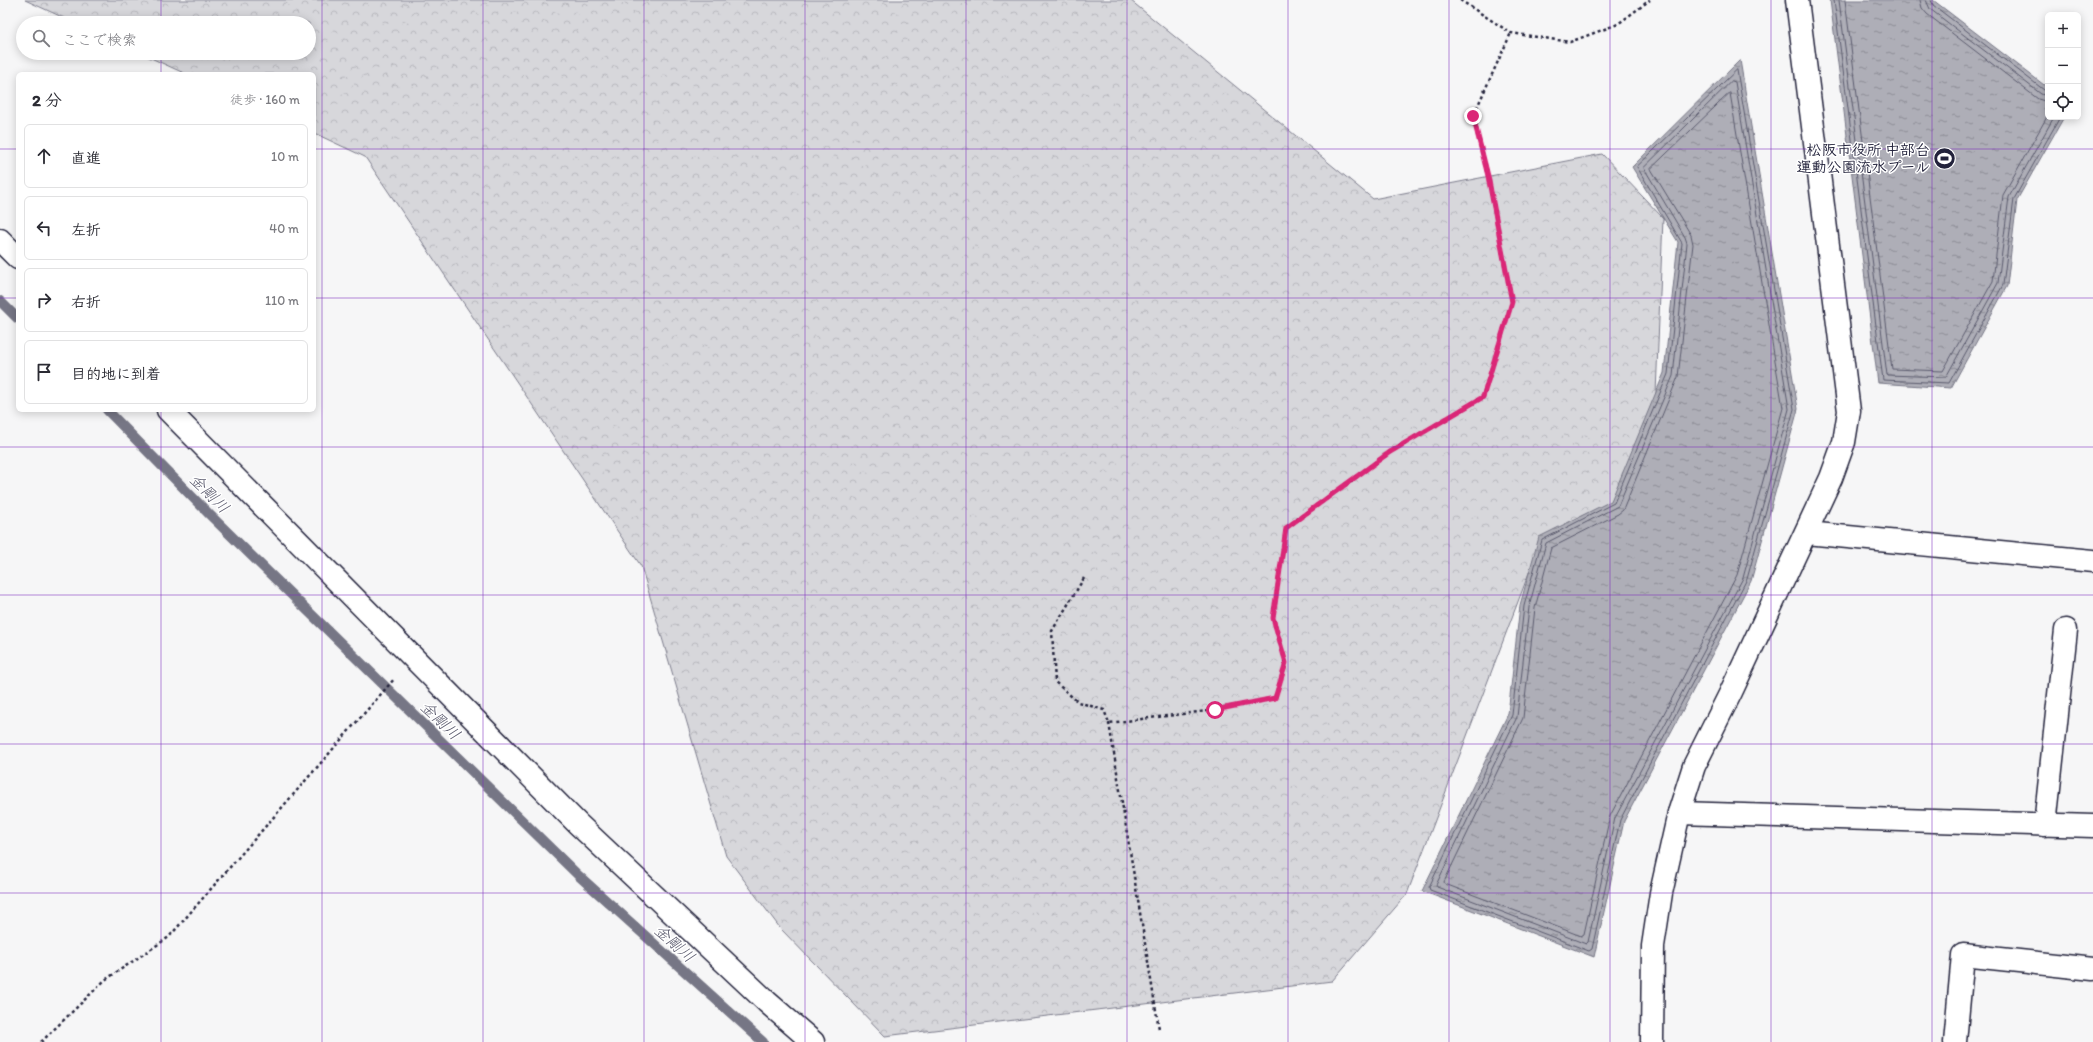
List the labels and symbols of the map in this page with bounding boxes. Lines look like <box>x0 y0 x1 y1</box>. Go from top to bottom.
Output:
route end <box>1464 107 1482 125</box>
place label: 松阪市役所 中部台 運動公園流水プール <box>1796 141 1930 176</box>
sports icon: 松阪市役所 中部台 運動公園流水プール <box>1932 146 1958 172</box>
water label: 金剛川 <box>186 470 233 517</box>
water label: 金剛川 <box>417 697 465 744</box>
route start <box>1206 701 1224 719</box>
water label: 金剛川 <box>650 920 699 966</box>

